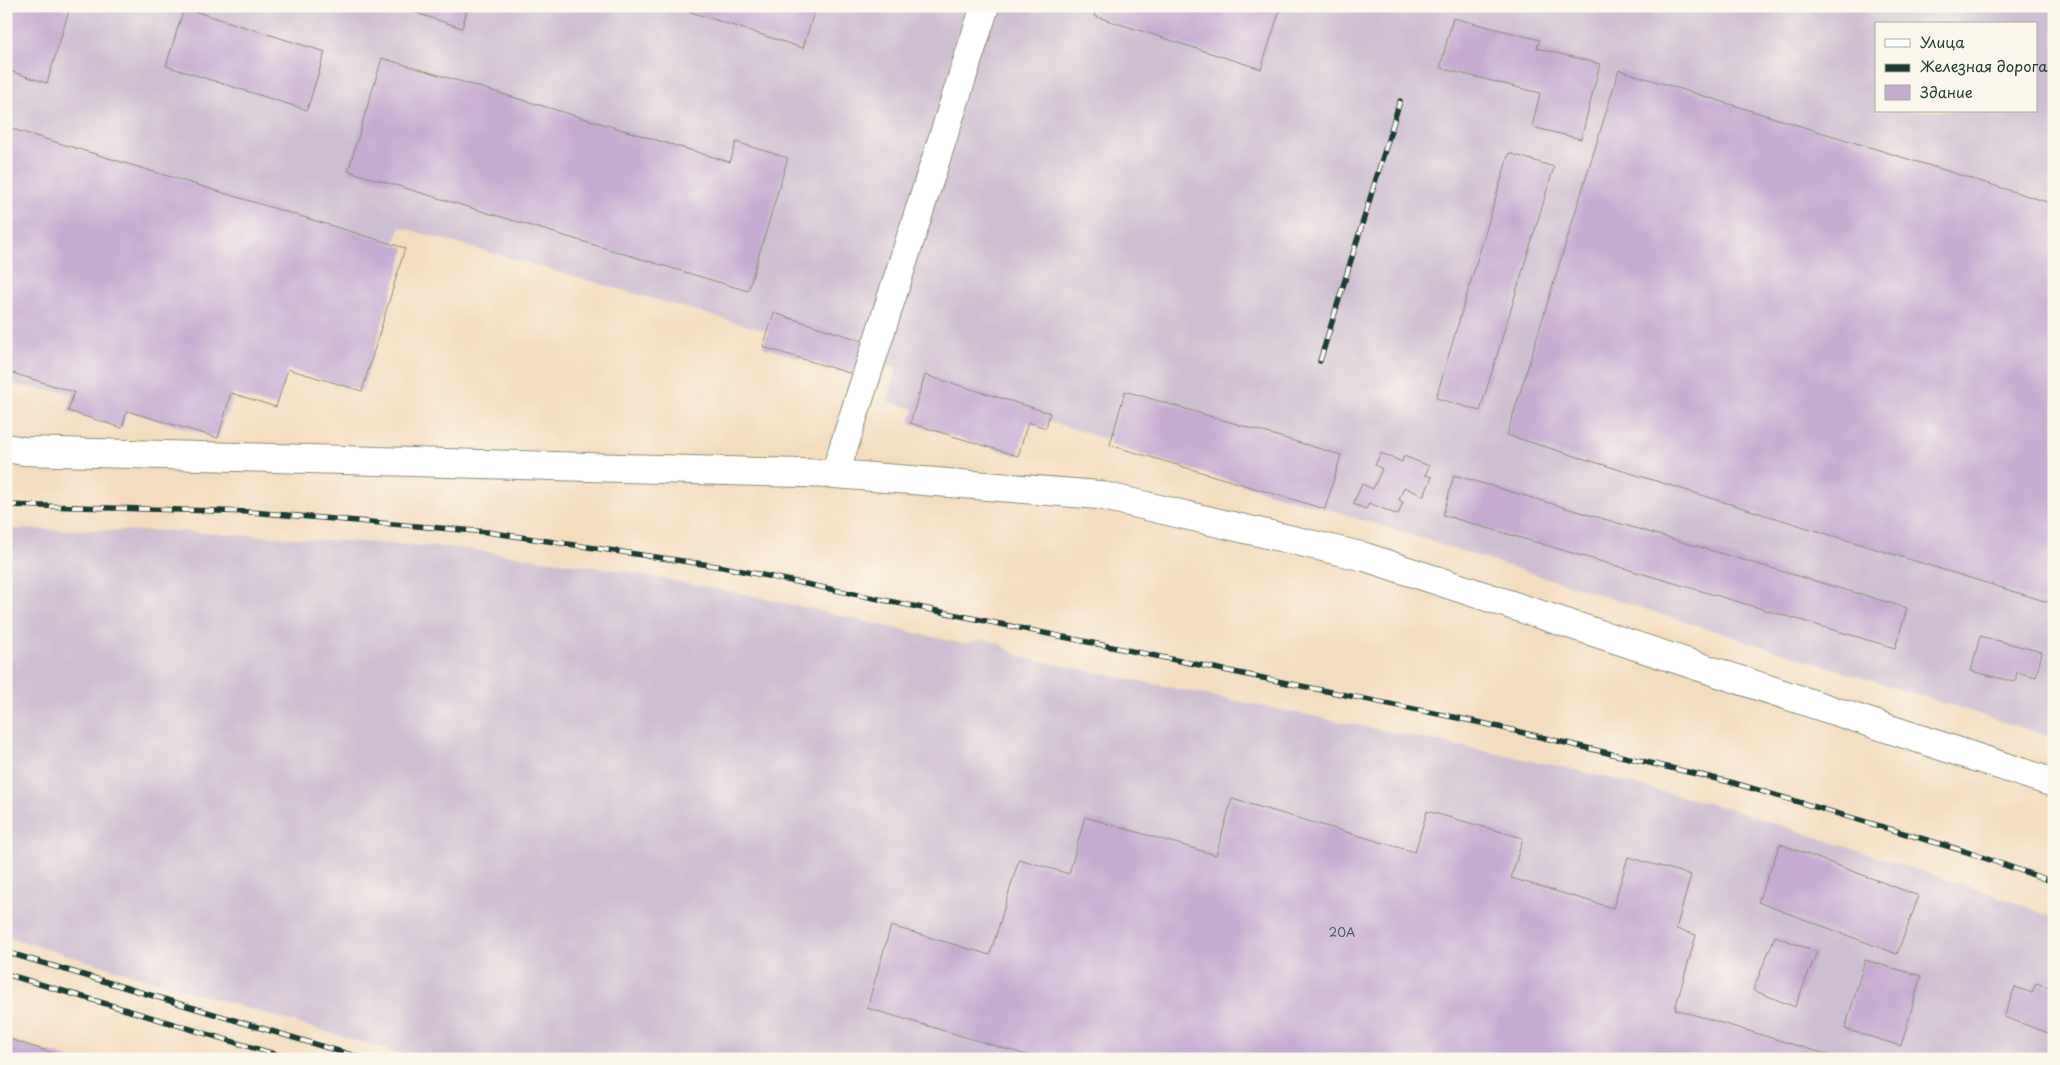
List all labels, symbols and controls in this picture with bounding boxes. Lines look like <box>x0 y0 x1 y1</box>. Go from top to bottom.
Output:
legend <box>1875 22 2038 112</box>
text: Улица <box>1920 30 1965 53</box>
text: Железная дорога <box>1920 54 2048 77</box>
text: Здание <box>1920 80 1973 103</box>
house number: 20А <box>1329 923 1355 941</box>

